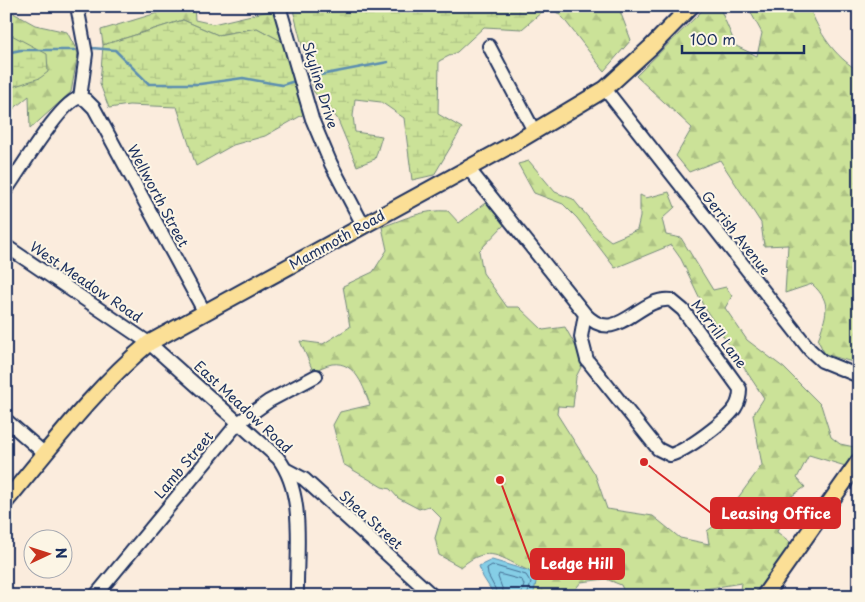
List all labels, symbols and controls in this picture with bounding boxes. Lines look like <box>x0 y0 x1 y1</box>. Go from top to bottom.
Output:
scale bar <box>682 22 805 54</box>
text: 100 m <box>690 27 736 50</box>
street label: Skyline Drive <box>297 39 344 131</box>
street label: Wellworth Street <box>123 141 194 251</box>
street label: Gerrish Avenue <box>697 186 776 279</box>
street label: Mammoth Road <box>285 204 389 275</box>
street label: West Meadow Road <box>26 236 147 327</box>
street label: Merrill Lane <box>686 295 752 373</box>
street label: East Meadow Road <box>190 356 297 458</box>
street label: Lamb Street <box>149 426 218 503</box>
street label: Shea Street <box>335 485 408 554</box>
callout: Leasing Office <box>711 498 840 528</box>
text: Leasing Office <box>721 501 831 524</box>
north arrow <box>22 530 72 580</box>
text: N <box>51 547 72 559</box>
callout: Ledge Hill <box>531 549 624 579</box>
text: Ledge Hill <box>541 551 613 574</box>

